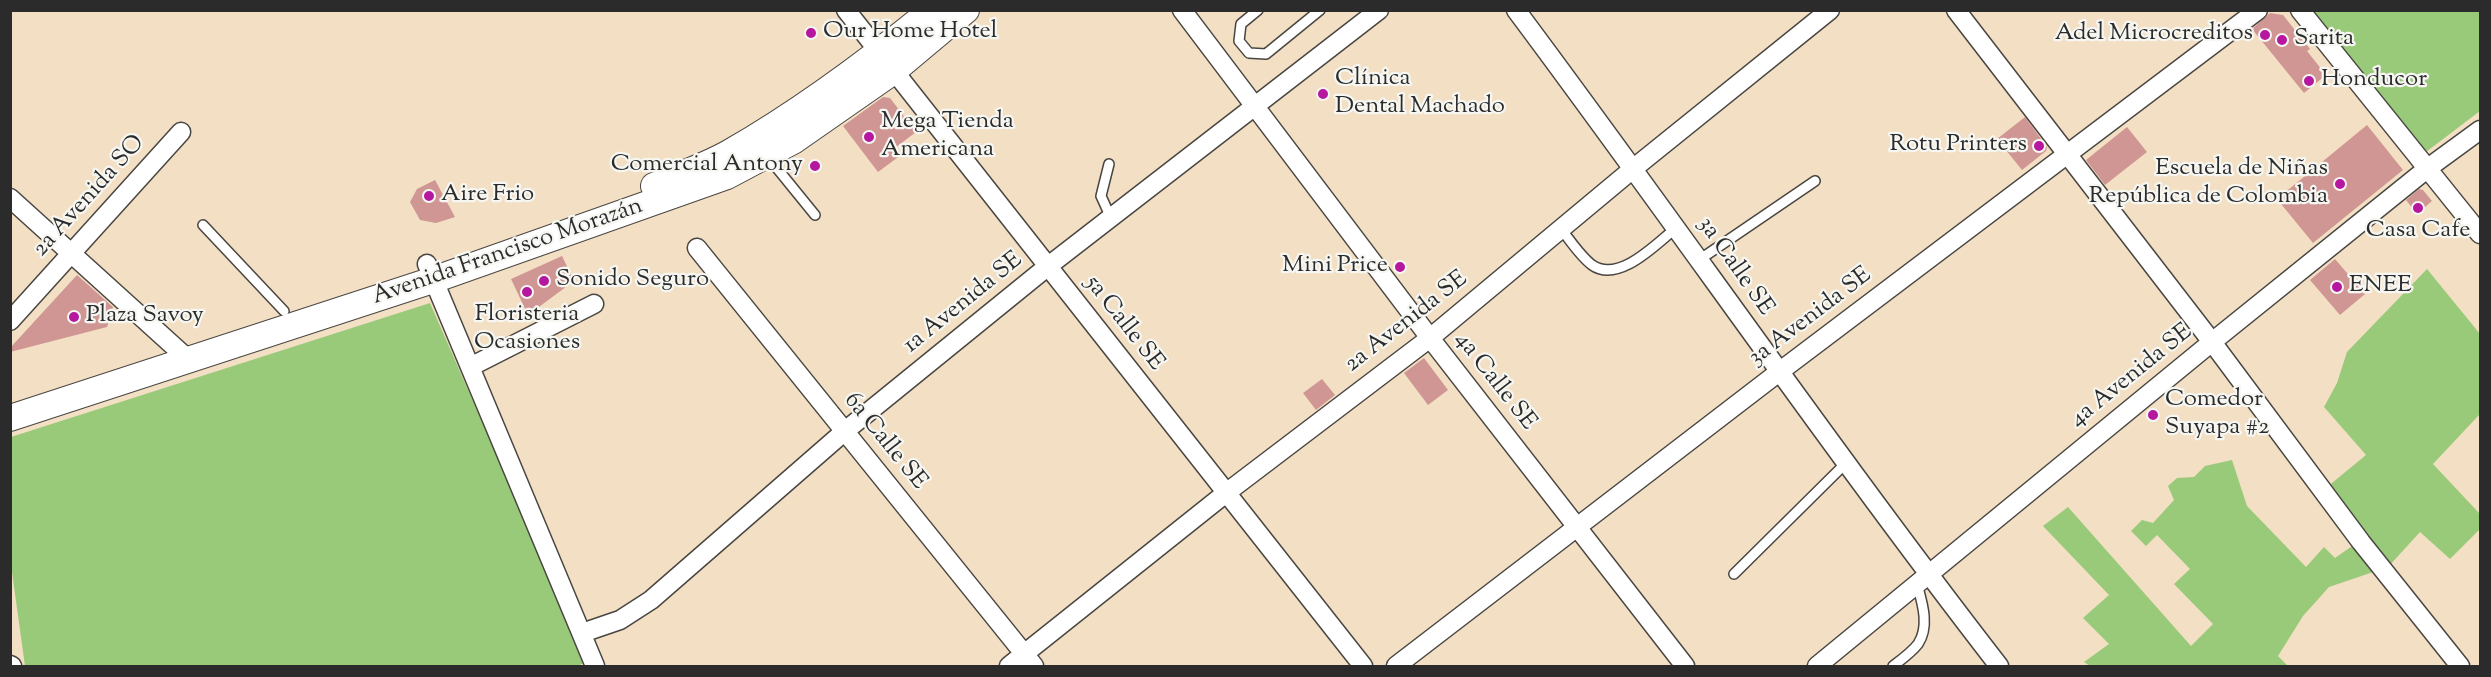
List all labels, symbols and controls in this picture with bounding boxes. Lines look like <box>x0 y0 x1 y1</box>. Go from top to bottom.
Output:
place label: Our Home Hotel <box>823 19 997 47</box>
place label: Adel Microcreditos <box>2055 21 2253 49</box>
marker: Our Home Hotel <box>804 26 818 40</box>
place label: Sarita <box>2294 26 2354 54</box>
marker: Adel Microcreditos <box>2258 28 2272 42</box>
marker: Sarita <box>2275 33 2289 47</box>
place label: Clínica Dental Machado <box>1335 66 1505 122</box>
place label: Honducor <box>2321 67 2427 95</box>
marker: Honducor <box>2302 74 2316 88</box>
marker: Clínica Dental Machado <box>1316 87 1330 101</box>
place label: Mega Tienda Americana <box>881 109 1014 165</box>
street label: 2a Avenida SO <box>28 130 152 264</box>
marker: Mega Tienda Americana <box>862 130 876 144</box>
place label: Rotu Printers <box>1890 132 2027 160</box>
marker: Rotu Printers <box>2032 139 2046 153</box>
place label: Comercial Antony <box>611 152 803 180</box>
place label: Escuela de Niñas República de Colombia <box>2089 156 2328 212</box>
marker: Comercial Antony <box>808 159 822 173</box>
marker: Escuela de Niñas República de Colombia <box>2333 177 2347 191</box>
place label: Aire Frio <box>441 182 534 210</box>
marker: Aire Frio <box>422 189 436 203</box>
street label: Avenida Francisco Morazán <box>369 193 647 313</box>
marker: Casa Cafe <box>2411 201 2425 215</box>
street label: 3a Calle SE <box>1689 212 1779 322</box>
place label: Casa Cafe <box>2366 218 2470 246</box>
street label: 1a Avenida SE <box>899 247 1029 361</box>
place label: Mini Price <box>1282 253 1388 281</box>
marker: Mini Price <box>1393 260 1407 274</box>
street label: 3a Avenida SE <box>1744 262 1878 374</box>
street label: 2a Avenida SE <box>1340 266 1474 380</box>
place label: Sonido Seguro <box>556 267 709 295</box>
street label: 5a Calle SE <box>1077 271 1169 377</box>
place label: ENEE <box>2349 273 2412 301</box>
marker: Sonido Seguro <box>537 274 551 288</box>
marker: ENEE <box>2330 280 2344 294</box>
marker: Floristeria Ocasiones <box>520 285 534 299</box>
place label: Floristeria Ocasiones <box>474 302 580 358</box>
place label: Plaza Savoy <box>86 303 204 331</box>
marker: Plaza Savoy <box>67 310 81 324</box>
street label: 4a Avenida SE <box>2065 319 2199 435</box>
street label: 4a Calle SE <box>1447 327 1541 437</box>
place label: Comedor Suyapa #2 <box>2165 387 2269 443</box>
street label: 6a Calle SE <box>836 388 932 496</box>
marker: Comedor Suyapa #2 <box>2146 408 2160 422</box>

